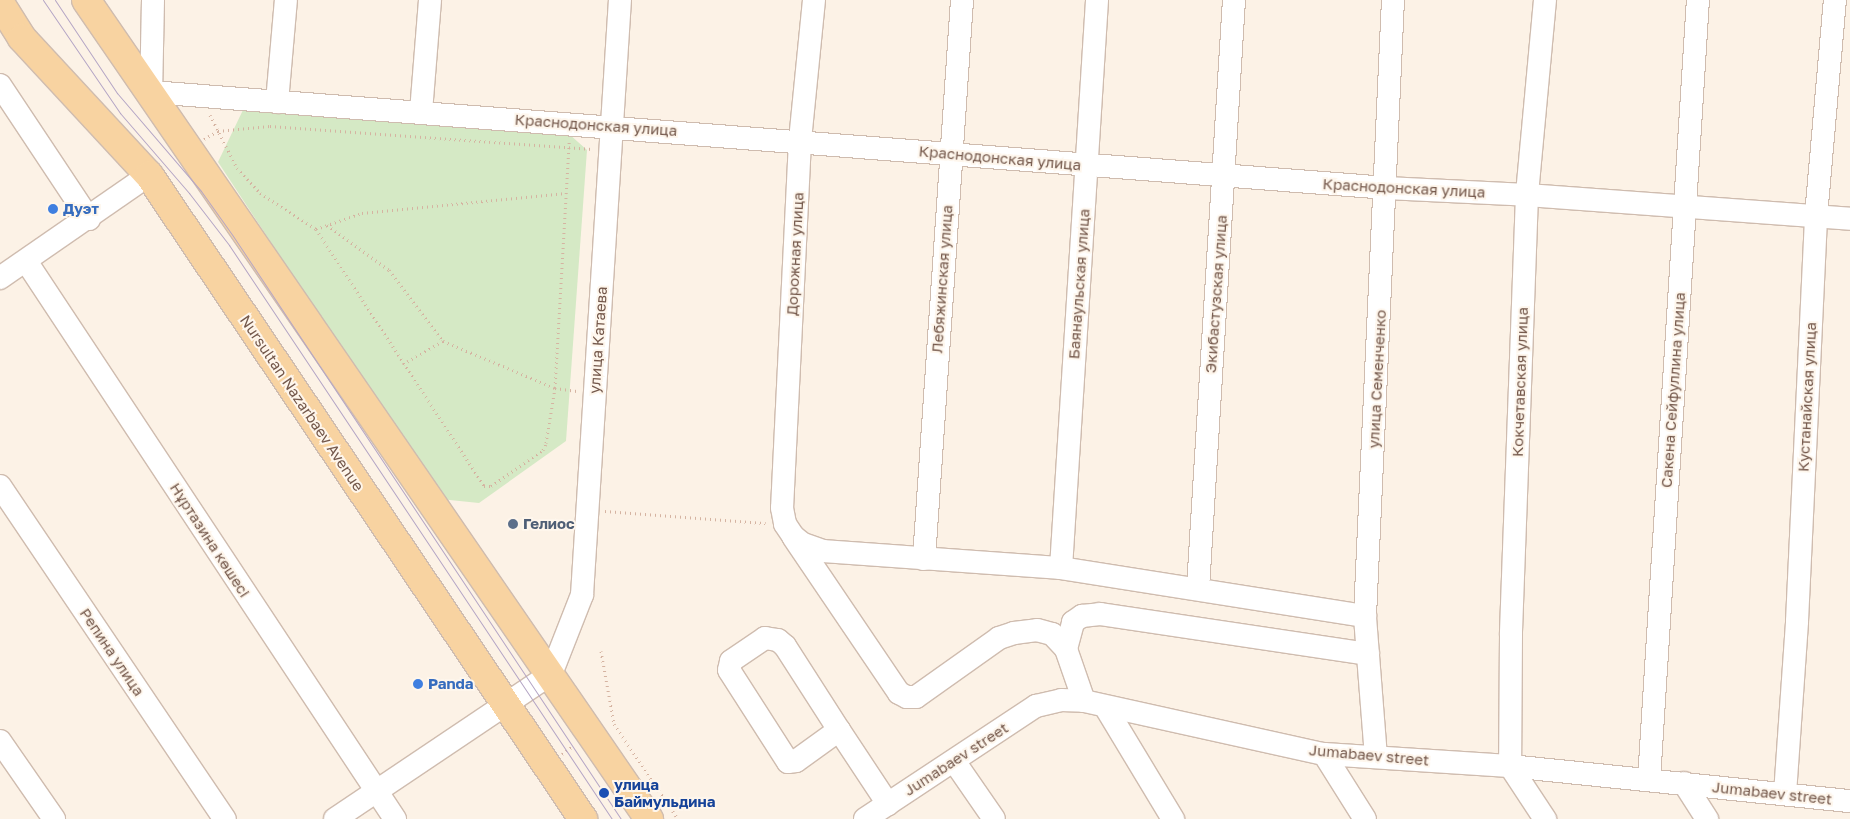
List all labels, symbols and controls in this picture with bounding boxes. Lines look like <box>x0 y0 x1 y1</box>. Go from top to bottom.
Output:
street label: Краснодонская улица <box>514 110 678 140</box>
street label: Краснодонская улица <box>918 142 1082 174</box>
street label: Краснодонская улица <box>1322 175 1486 201</box>
street label: Дорожная улица <box>783 192 807 316</box>
place label: Дуэт <box>63 200 99 218</box>
marker: Дуэт <box>47 203 59 215</box>
street label: Лебяжинская улица <box>928 204 956 354</box>
street label: Баянаульская улица <box>1065 208 1093 360</box>
street label: Экибастузская улица <box>1201 214 1231 374</box>
street label: улица Катаева <box>585 286 611 394</box>
street label: Сакена Сейфуллина улица <box>1657 292 1689 488</box>
street label: Кокчетавская улица <box>1508 307 1532 457</box>
street label: улица Семенченко <box>1364 309 1390 449</box>
street label: Nursultan Nazarbaev Avenue <box>236 312 368 494</box>
street label: Кустанайская улица <box>1794 322 1820 472</box>
street label: Нұртазина көшесі <box>166 479 254 601</box>
place label: Гелиос <box>523 515 575 533</box>
marker: Гелиос <box>507 518 519 530</box>
street label: Репина улица <box>76 605 148 699</box>
place label: Panda <box>428 675 474 693</box>
marker: Panda <box>412 678 424 690</box>
street label: Jumabaev street <box>901 719 1011 799</box>
street label: Jumabaev street <box>1308 741 1430 769</box>
place label: улица Баймульдина <box>614 775 715 810</box>
street label: Jumabaev street <box>1711 778 1833 808</box>
marker: улица Баймульдина <box>598 787 610 799</box>

